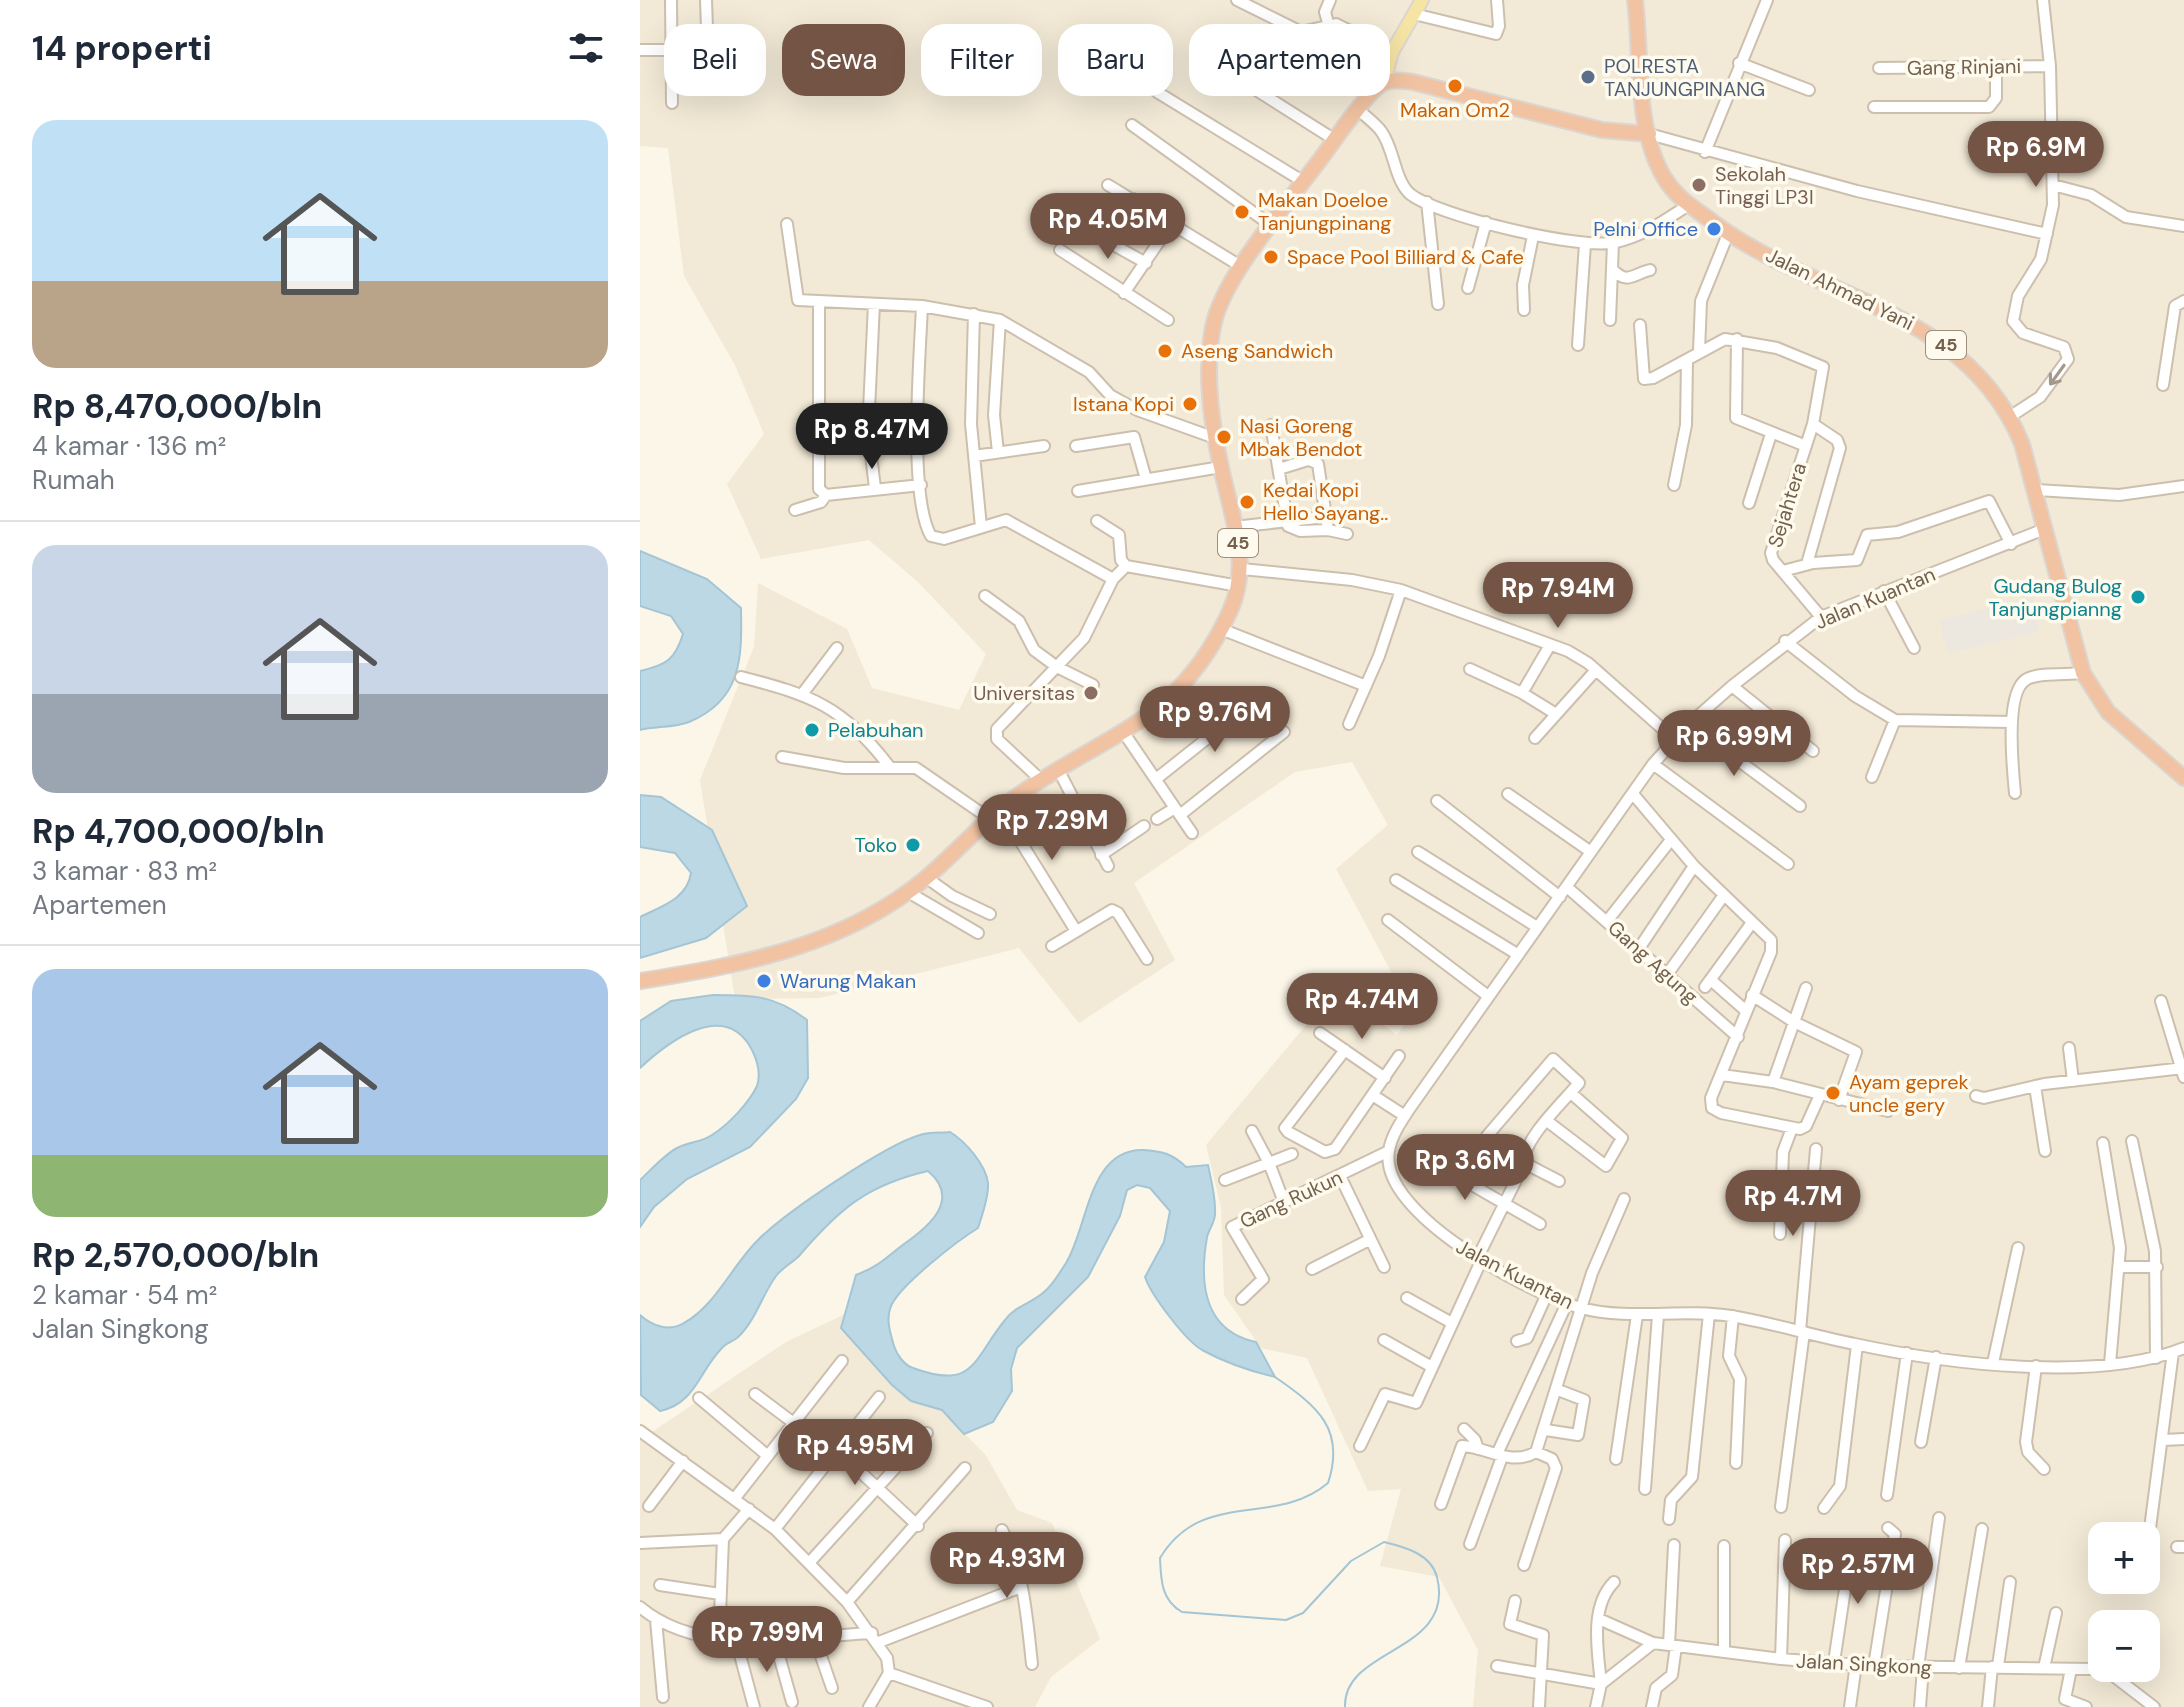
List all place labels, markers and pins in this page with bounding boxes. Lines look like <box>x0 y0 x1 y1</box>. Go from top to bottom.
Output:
place label: POLRESTA TANJUNGPINANG <box>1604 53 1765 102</box>
marker: POLRESTA TANJUNGPINANG <box>1579 68 1597 86</box>
marker: Makan Om2 <box>1446 77 1464 95</box>
place label: Makan Om2 <box>1400 97 1510 123</box>
pin: Rp 6.9M <box>1962 121 2110 189</box>
place label: Sekolah Tinggi LP3I <box>1715 161 1814 210</box>
marker: Sekolah Tinggi LP3I <box>1690 176 1708 194</box>
place label: Makan Doeloe Tanjungpinang <box>1258 187 1391 236</box>
pin: Rp 4.05M <box>1025 193 1191 261</box>
marker: Makan Doeloe Tanjungpinang <box>1233 203 1251 221</box>
place label: Pelni Office <box>1593 216 1698 242</box>
marker: Pelni Office <box>1705 220 1723 238</box>
place label: Space Pool Billiard & Cafe <box>1287 244 1524 270</box>
marker: Space Pool Billiard & Cafe <box>1262 248 1280 266</box>
place label: Aseng Sandwich <box>1181 338 1333 364</box>
marker: Aseng Sandwich <box>1156 342 1174 360</box>
place label: Istana Kopi <box>1073 391 1174 417</box>
marker: Istana Kopi <box>1181 395 1199 413</box>
pin: Rp 8.47M <box>789 403 955 471</box>
place label: Nasi Goreng Mbak Bendot <box>1240 413 1363 462</box>
marker: Nasi Goreng Mbak Bendot <box>1215 428 1233 446</box>
place label: Kedai Kopi Hello Sayang.. <box>1263 477 1388 526</box>
marker: Kedai Kopi Hello Sayang.. <box>1238 493 1256 511</box>
pin: Rp 7.94M <box>1475 562 1641 630</box>
place label: Gudang Bulog Tanjungpianng <box>1989 573 2122 622</box>
marker: Gudang Bulog Tanjungpianng <box>2129 588 2147 606</box>
place label: Universitas <box>973 680 1075 706</box>
marker: Universitas <box>1082 684 1100 702</box>
pin: Rp 9.76M <box>1132 686 1298 754</box>
pin: Rp 6.99M <box>1651 710 1817 778</box>
place label: Pelabuhan <box>828 717 924 743</box>
marker: Pelabuhan <box>803 721 821 739</box>
pin: Rp 7.29M <box>969 794 1135 862</box>
place label: Toko <box>855 832 897 858</box>
marker: Toko <box>904 836 922 854</box>
place label: Warung Makan <box>780 968 916 994</box>
marker: Warung Makan <box>755 972 773 990</box>
pin: Rp 4.74M <box>1279 973 1445 1041</box>
place label: Ayam geprek uncle gery <box>1849 1069 1969 1118</box>
marker: Ayam geprek uncle gery <box>1824 1084 1842 1102</box>
pin: Rp 3.6M <box>1391 1134 1539 1202</box>
pin: Rp 4.7M <box>1719 1170 1867 1238</box>
pin: Rp 4.95M <box>772 1419 938 1487</box>
pin: Rp 4.93M <box>924 1532 1090 1600</box>
pin: Rp 2.57M <box>1775 1538 1941 1606</box>
pin: Rp 7.99M <box>684 1606 850 1674</box>

